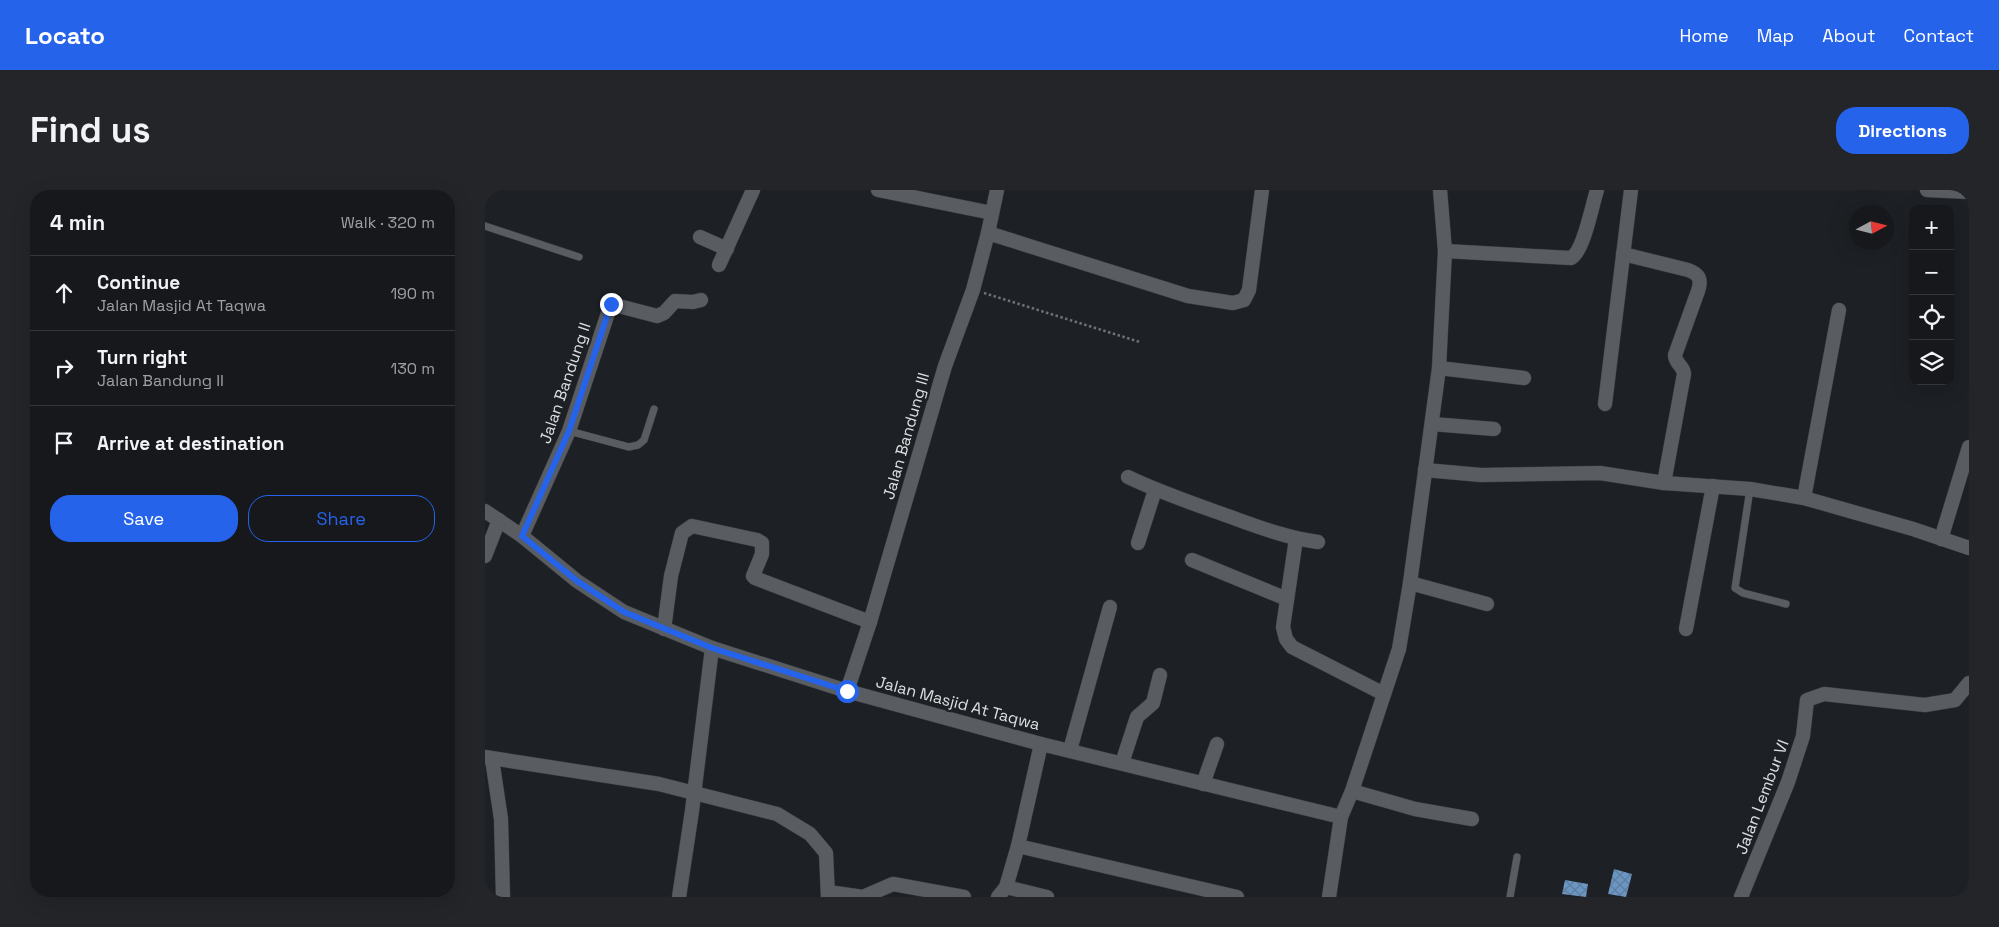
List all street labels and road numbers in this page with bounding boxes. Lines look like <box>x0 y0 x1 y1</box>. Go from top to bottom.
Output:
street label: Jalan Bandung II <box>534 320 596 446</box>
street label: Jalan Bandung III <box>878 370 934 502</box>
street label: Jalan Masjid At Taqwa <box>874 671 1042 735</box>
street label: Jalan Lembur VI <box>1730 737 1794 857</box>

